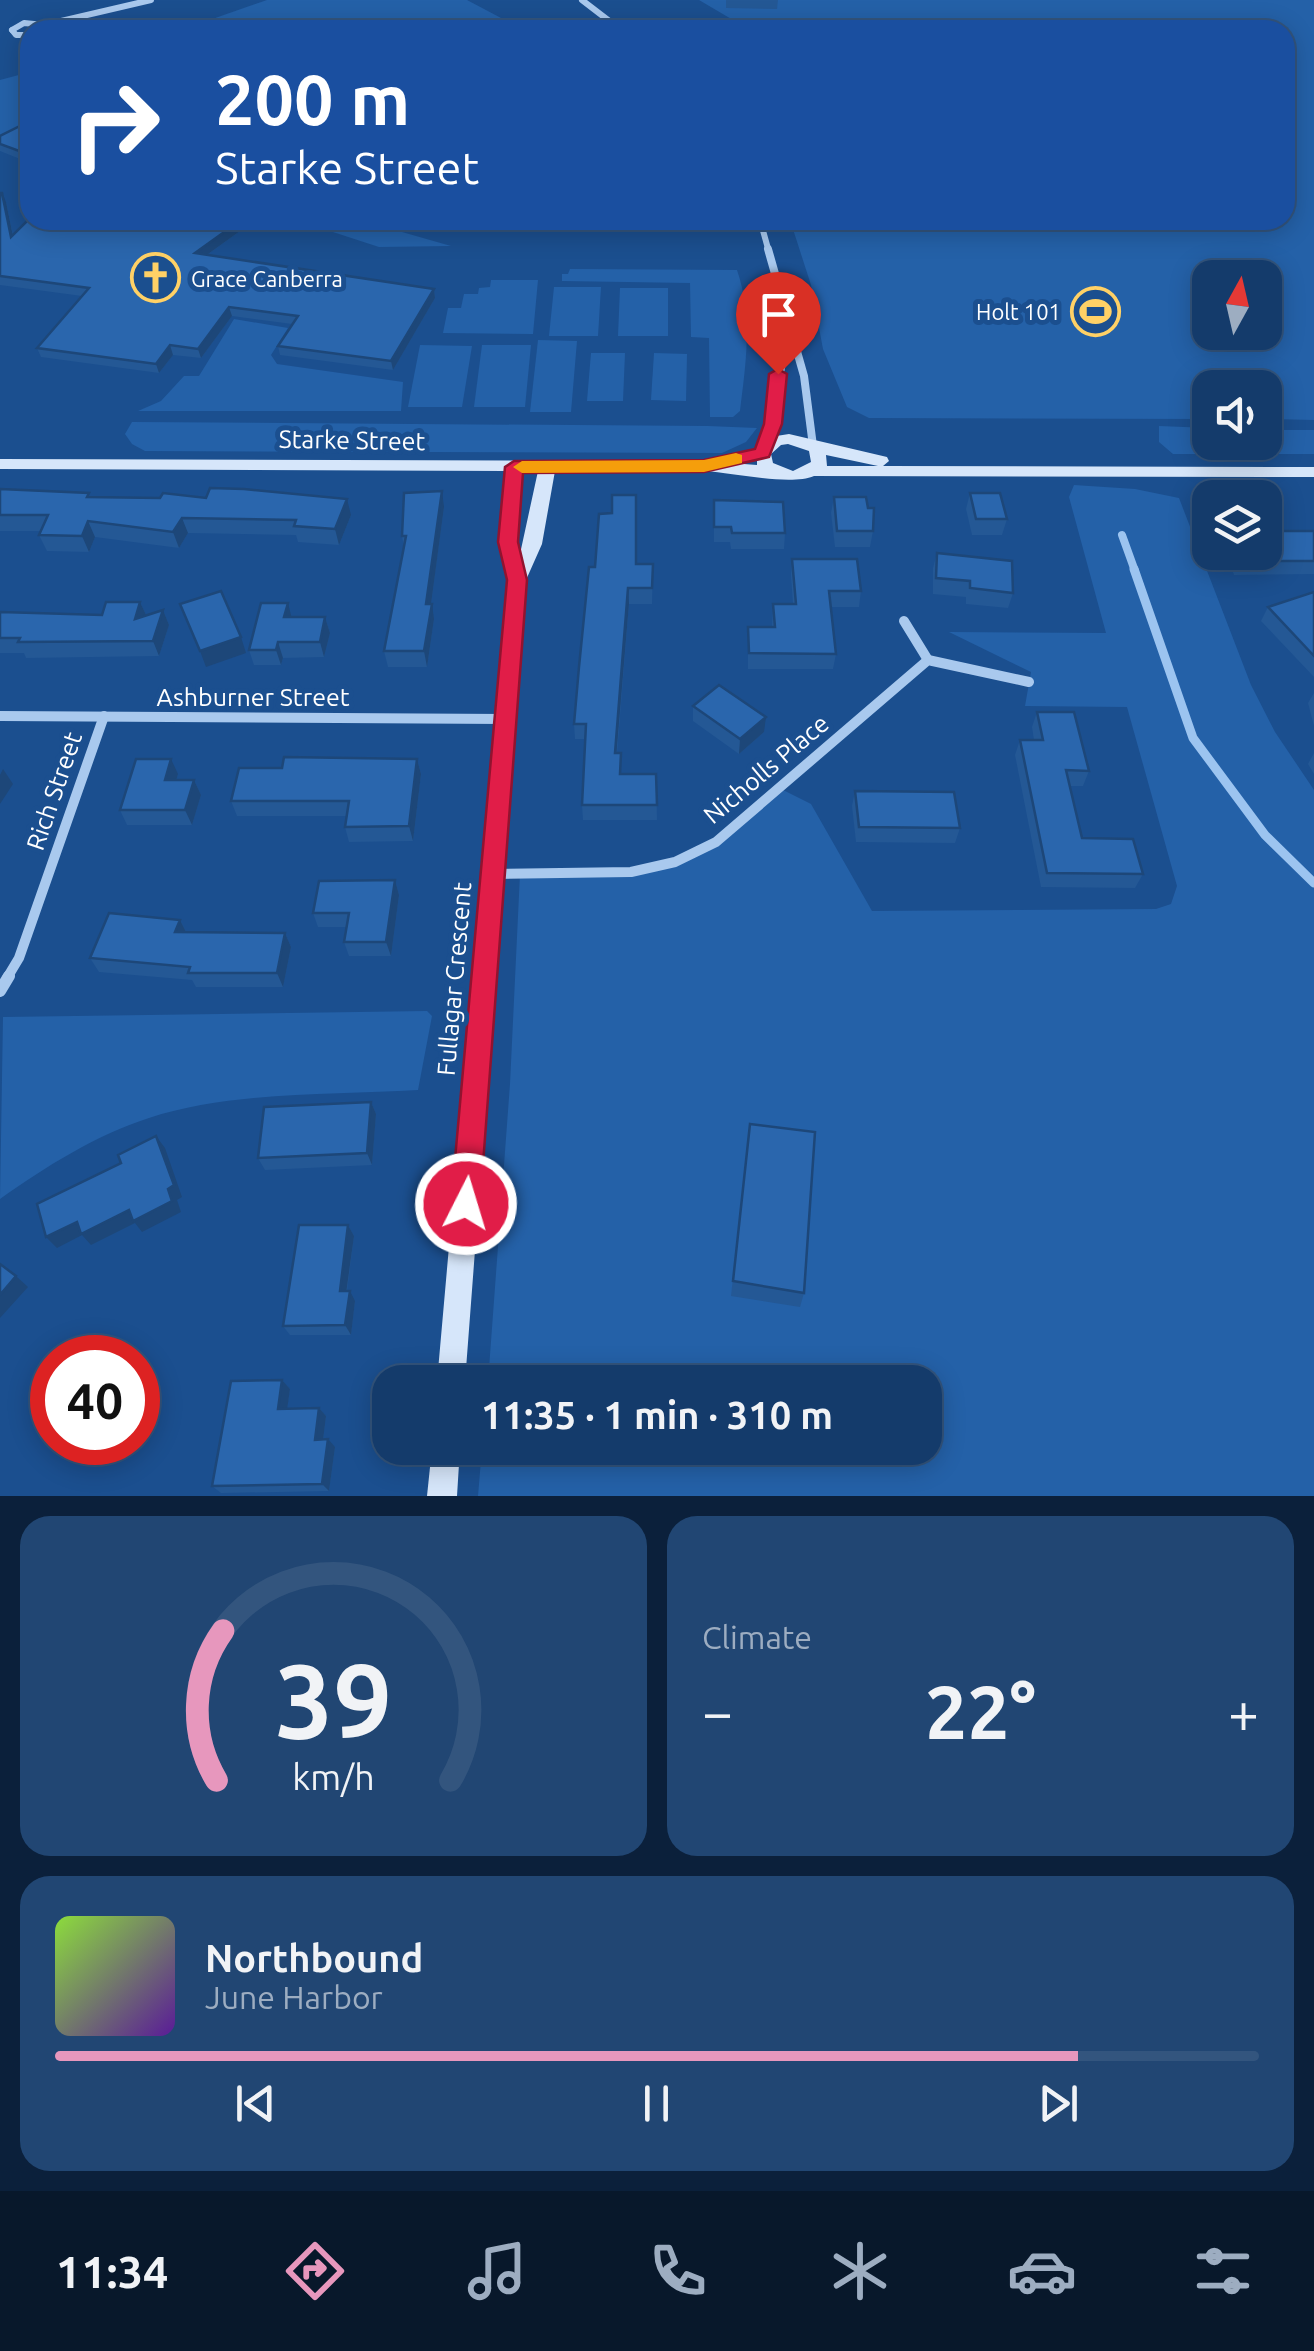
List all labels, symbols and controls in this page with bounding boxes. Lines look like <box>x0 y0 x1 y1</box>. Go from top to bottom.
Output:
icon: right <box>50 60 180 190</box>
text: 200 m <box>215 60 410 138</box>
text: Starke Street <box>215 142 479 193</box>
church icon: Grace Canberra <box>130 252 182 304</box>
north arrow <box>1192 260 1282 350</box>
map controls <box>1192 260 1282 570</box>
place label: Grace Canberra <box>191 266 343 291</box>
pin <box>736 272 821 375</box>
sports icon: Holt 101 <box>1070 285 1122 337</box>
icon: arrive <box>751 287 806 342</box>
place label: Holt 101 <box>976 299 1061 324</box>
button: sound <box>1192 370 1282 460</box>
street label: Starke Street <box>278 425 426 455</box>
button: layers <box>1192 480 1282 570</box>
street label: Ashburner Street <box>156 683 350 711</box>
street label: Nicholls Place <box>698 709 834 829</box>
street label: Rich Street <box>21 728 87 854</box>
street label: Fullagar Crescent <box>432 881 476 1077</box>
position arrow <box>414 1152 518 1256</box>
speed limit sign: 40 <box>30 1335 160 1465</box>
text: 11:35 · 1 min · 310 m <box>481 1394 833 1436</box>
text: Climate <box>702 1619 812 1655</box>
text: 39 <box>275 1641 392 1758</box>
text: 22° <box>925 1669 1036 1753</box>
text: − <box>702 1681 733 1742</box>
text: + <box>1228 1681 1259 1742</box>
text: km/h <box>292 1757 375 1797</box>
text: Northbound <box>205 1937 423 1979</box>
text: June Harbor <box>205 1979 383 2015</box>
icon: previous <box>228 2076 283 2131</box>
icon: pause <box>629 2076 684 2131</box>
icon: next <box>1031 2076 1086 2131</box>
icon: directions <box>280 2236 350 2306</box>
icon: music <box>462 2236 532 2306</box>
icon: phone <box>643 2236 713 2306</box>
icon: climate <box>825 2236 895 2306</box>
icon: car <box>1007 2236 1077 2306</box>
icon: filters <box>1188 2236 1258 2306</box>
text: 11:34 <box>56 2246 168 2297</box>

